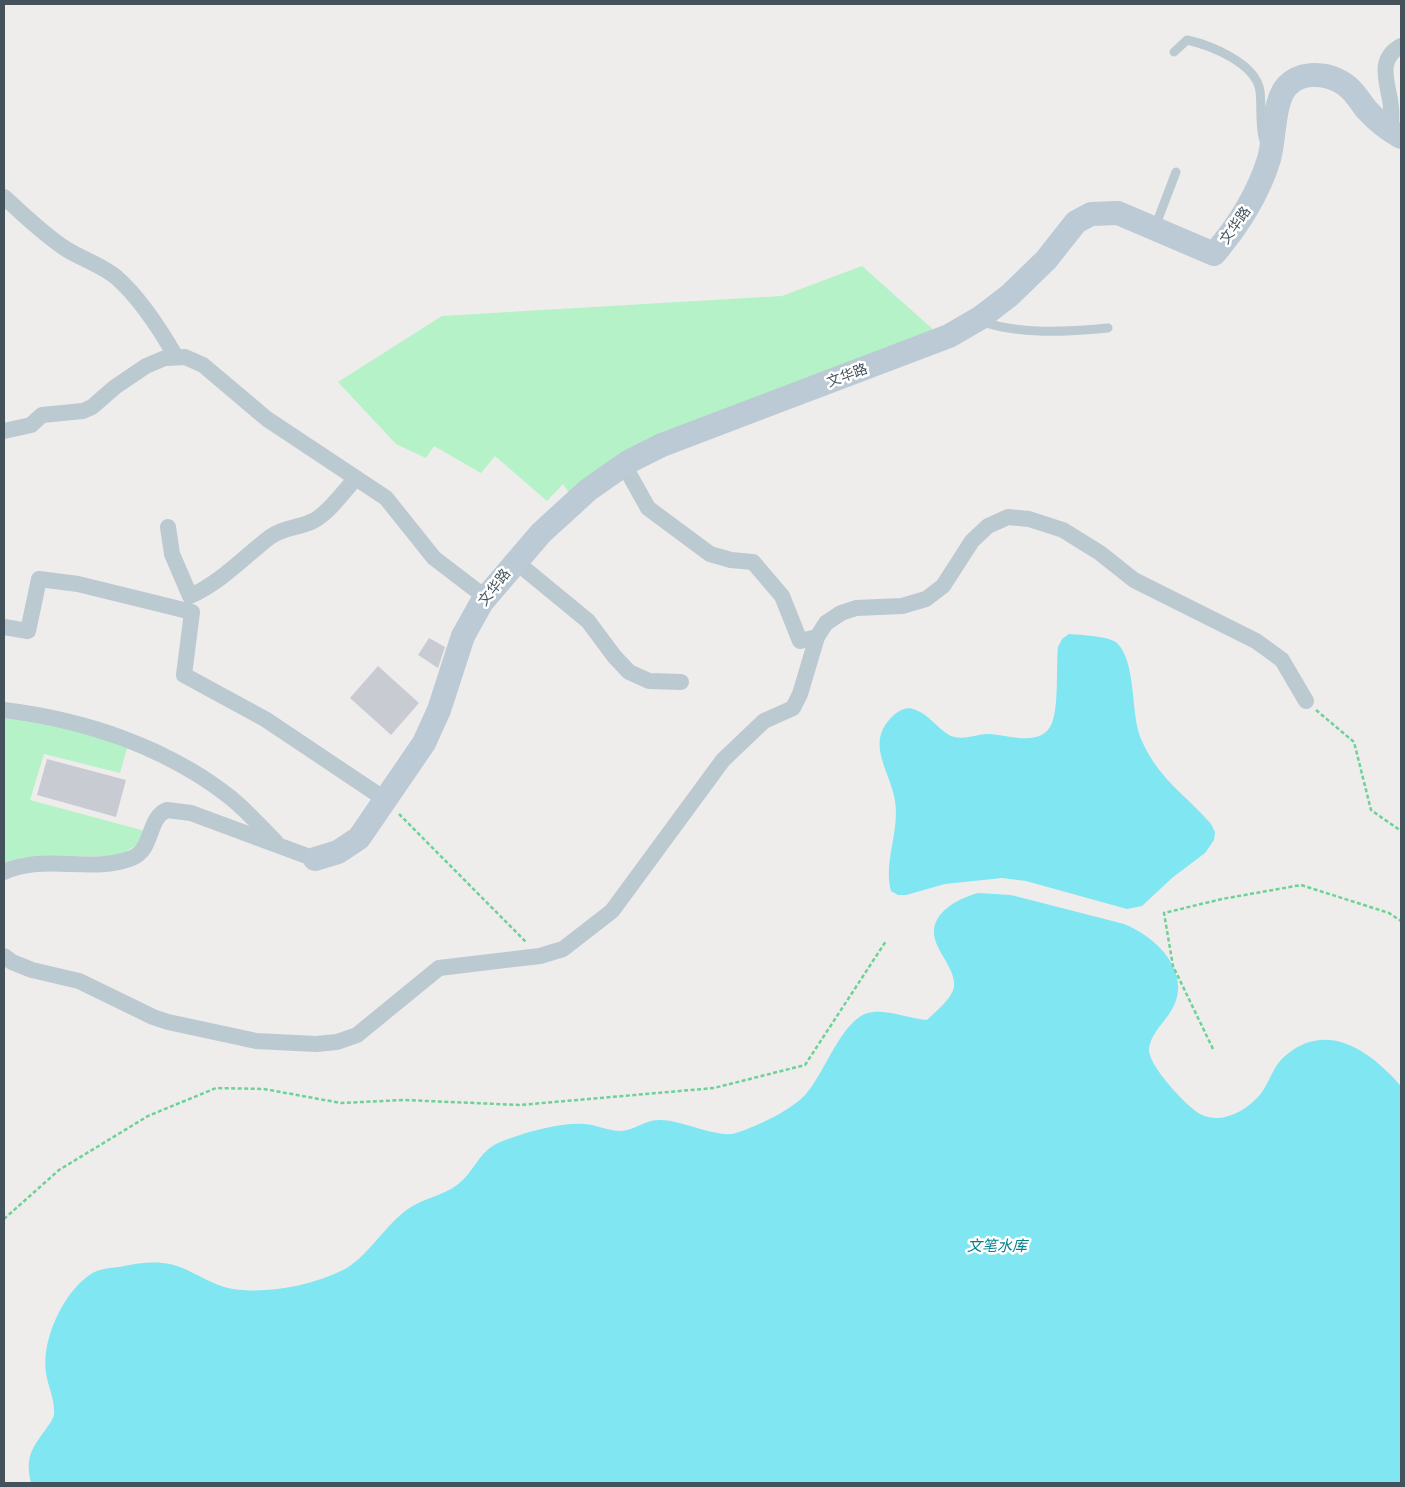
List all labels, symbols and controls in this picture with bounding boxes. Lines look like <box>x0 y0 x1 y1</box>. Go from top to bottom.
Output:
street label: 文华路 <box>1216 203 1254 247</box>
street label: 文华路 <box>825 360 869 390</box>
street label: 文华路 <box>475 566 513 608</box>
water label: 文笔水库 <box>967 1237 1030 1255</box>

